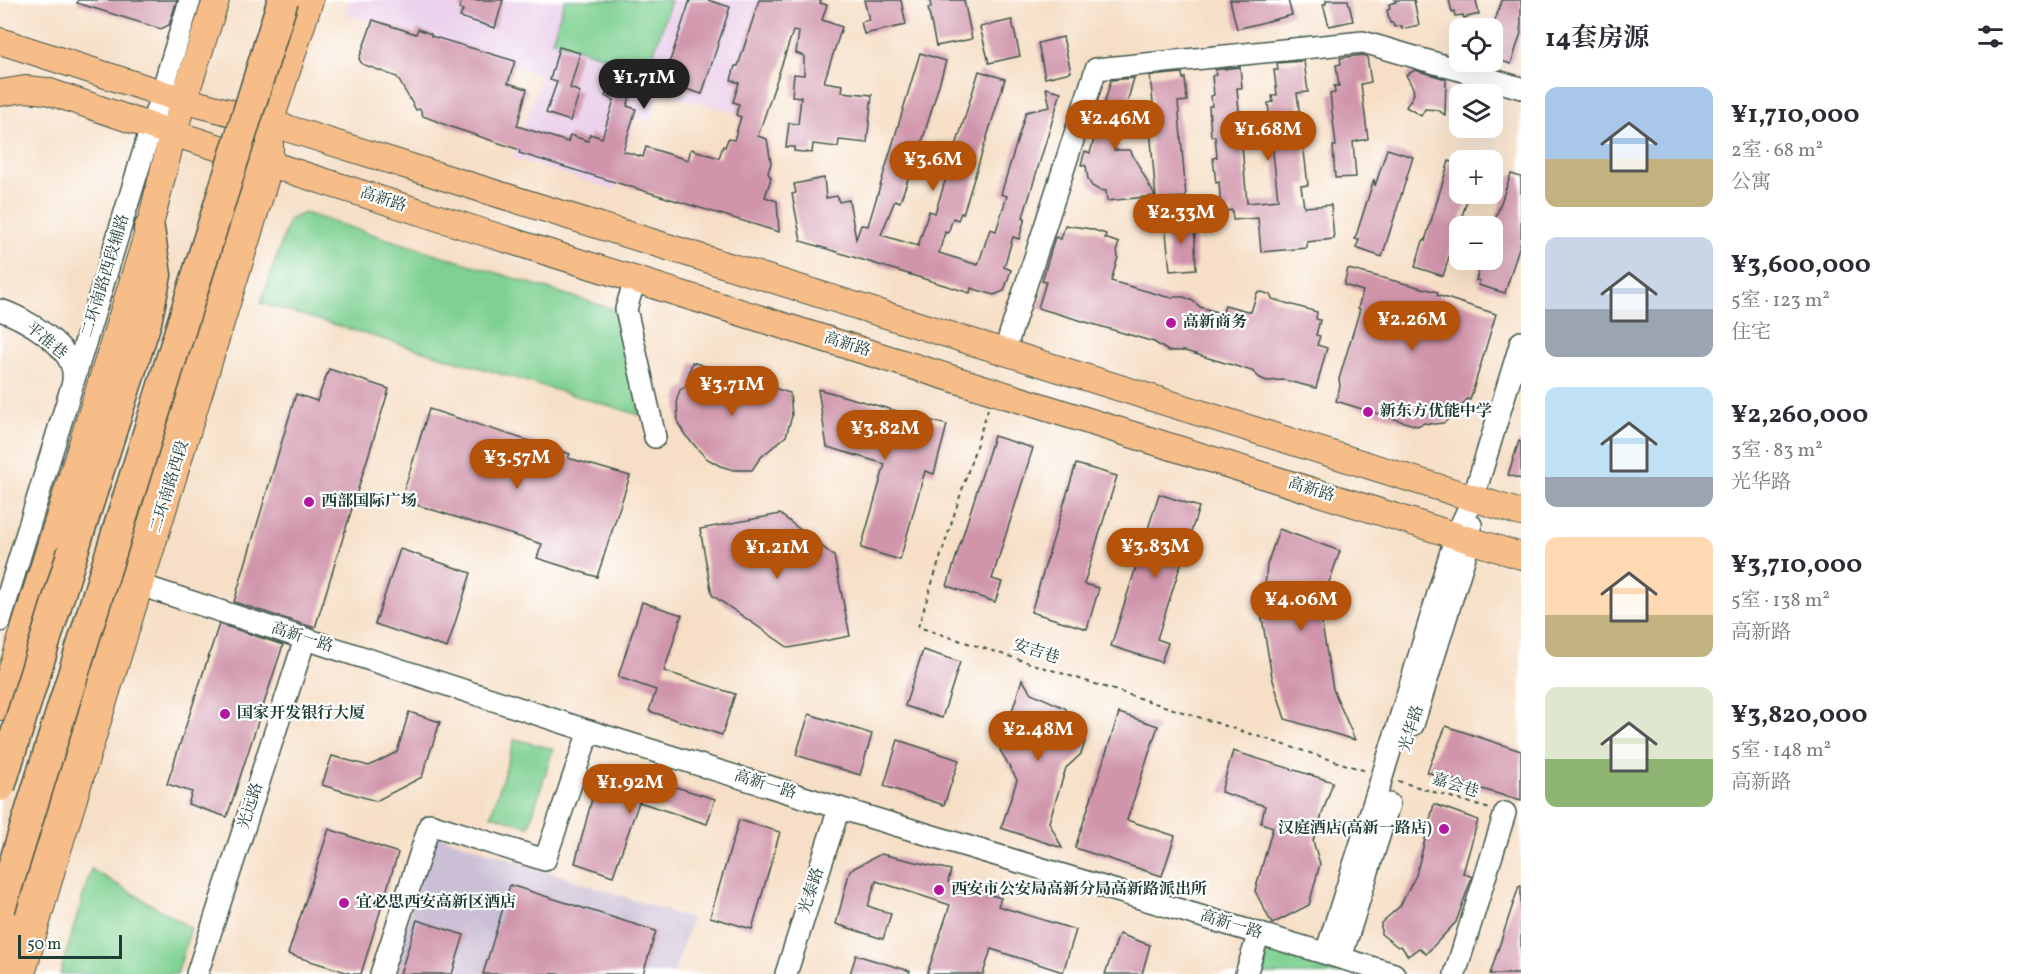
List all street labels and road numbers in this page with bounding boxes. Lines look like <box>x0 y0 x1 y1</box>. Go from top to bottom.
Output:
street label: 高新路 <box>357 182 409 218</box>
street label: 二环南路西段辅路 <box>77 212 135 340</box>
street label: 平准巷 <box>21 317 71 365</box>
street label: 高新路 <box>821 327 873 363</box>
street label: 二环南路西段 <box>145 438 195 536</box>
street label: 高新路 <box>1285 472 1337 508</box>
street label: 高新一路 <box>268 618 336 658</box>
street label: 安吉巷 <box>1010 634 1062 670</box>
street label: 光华路 <box>1394 703 1430 755</box>
street label: 高新一路 <box>731 765 799 805</box>
street label: 嘉会巷 <box>1429 768 1481 804</box>
street label: 光远路 <box>233 780 269 832</box>
street label: 光泰路 <box>794 865 830 917</box>
street label: 高新一路 <box>1197 905 1265 945</box>

